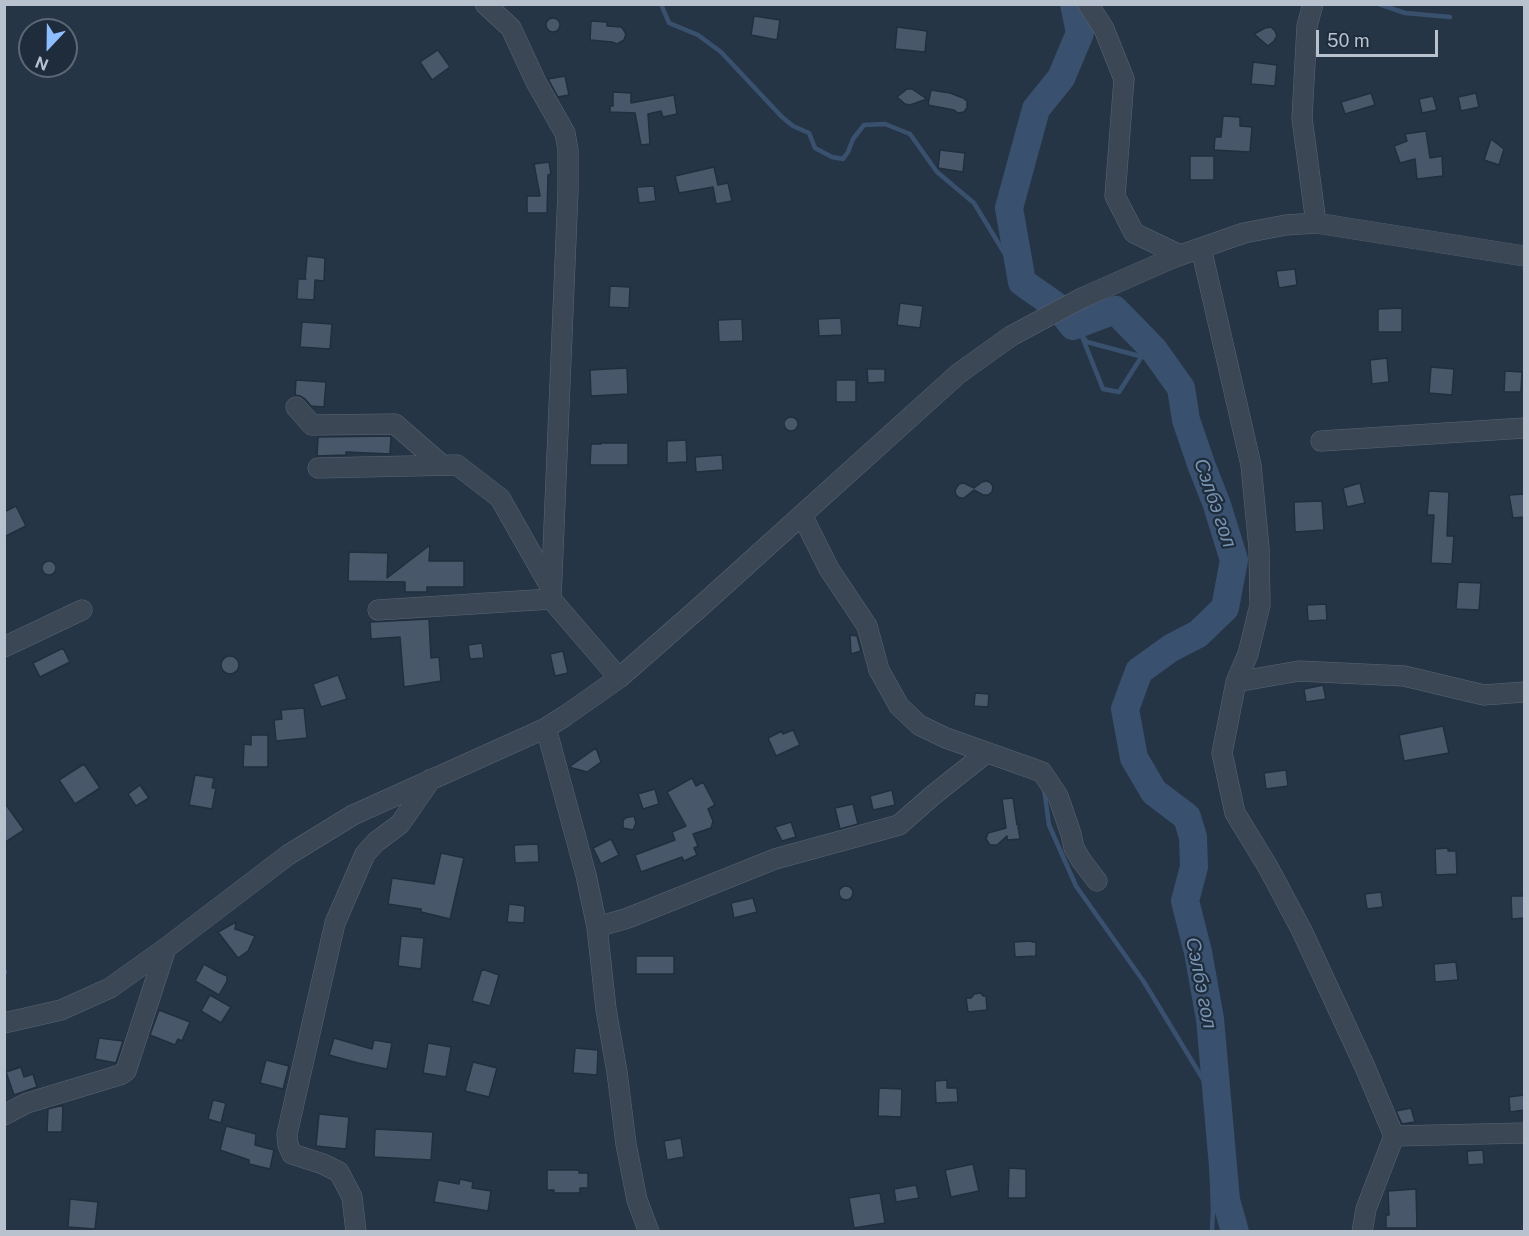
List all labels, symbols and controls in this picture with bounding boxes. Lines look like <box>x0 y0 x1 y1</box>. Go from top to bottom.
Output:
north arrow <box>18 18 78 78</box>
scale bar <box>1319 18 1440 56</box>
text: 50 m <box>1327 30 1370 51</box>
text: N <box>32 52 51 74</box>
water label: Сэлбэ гол <box>1189 455 1241 551</box>
water label: Сэлбэ гол <box>1180 935 1222 1031</box>

